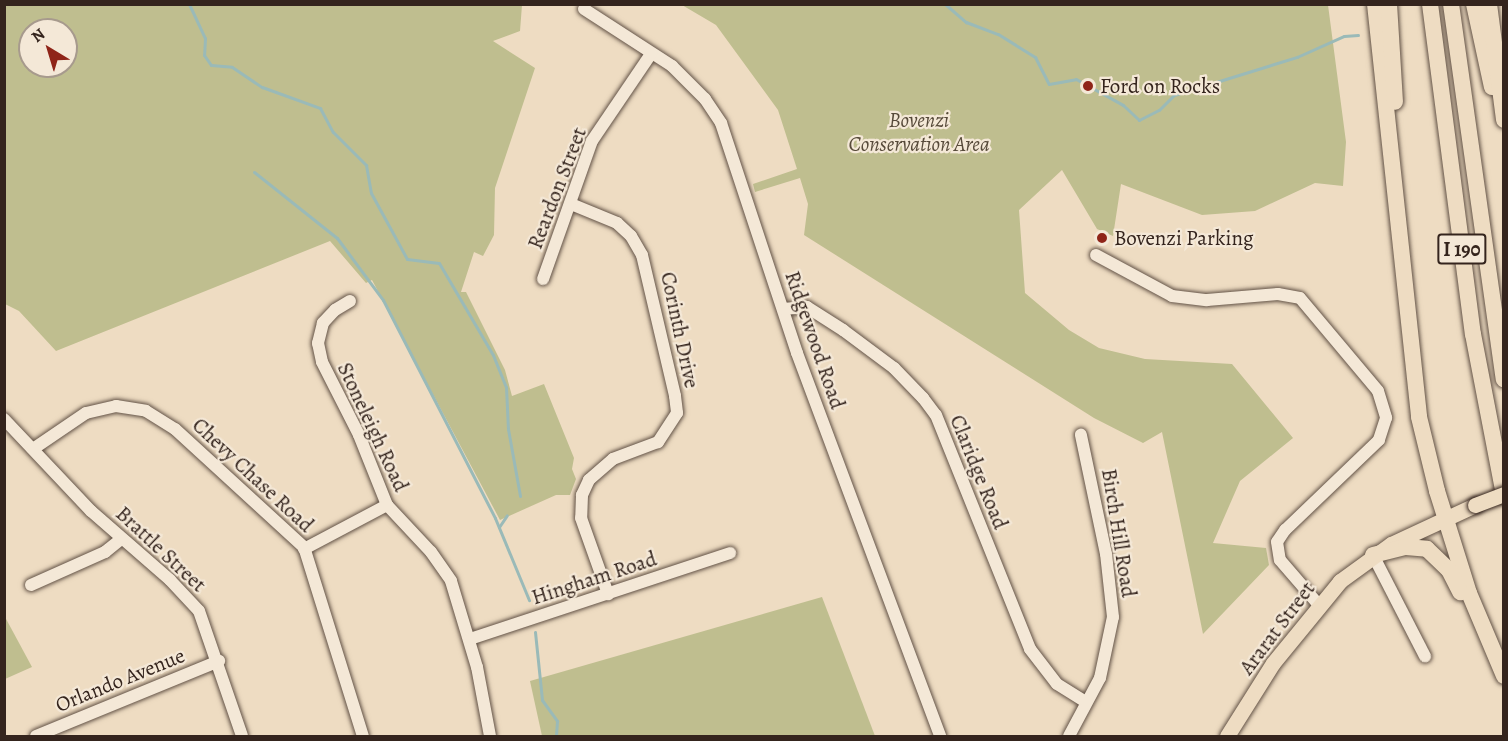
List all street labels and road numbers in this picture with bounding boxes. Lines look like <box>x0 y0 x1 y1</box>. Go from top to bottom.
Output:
street label: Reardon Street <box>522 124 592 252</box>
road number: I 190 <box>1436 232 1488 266</box>
street label: Ridgewood Road <box>780 268 850 412</box>
street label: Corinth Drive <box>655 270 705 390</box>
street label: Stoneleigh Road <box>332 358 414 496</box>
street label: Claridge Road <box>945 411 1013 533</box>
street label: Chevy Chase Road <box>187 412 319 538</box>
street label: Birch Hill Road <box>1096 467 1142 599</box>
street label: Brattle Street <box>111 501 211 597</box>
street label: Hingham Road <box>528 546 660 610</box>
street label: Ararat Street <box>1234 577 1320 679</box>
street label: Orlando Avenue <box>52 643 188 717</box>

